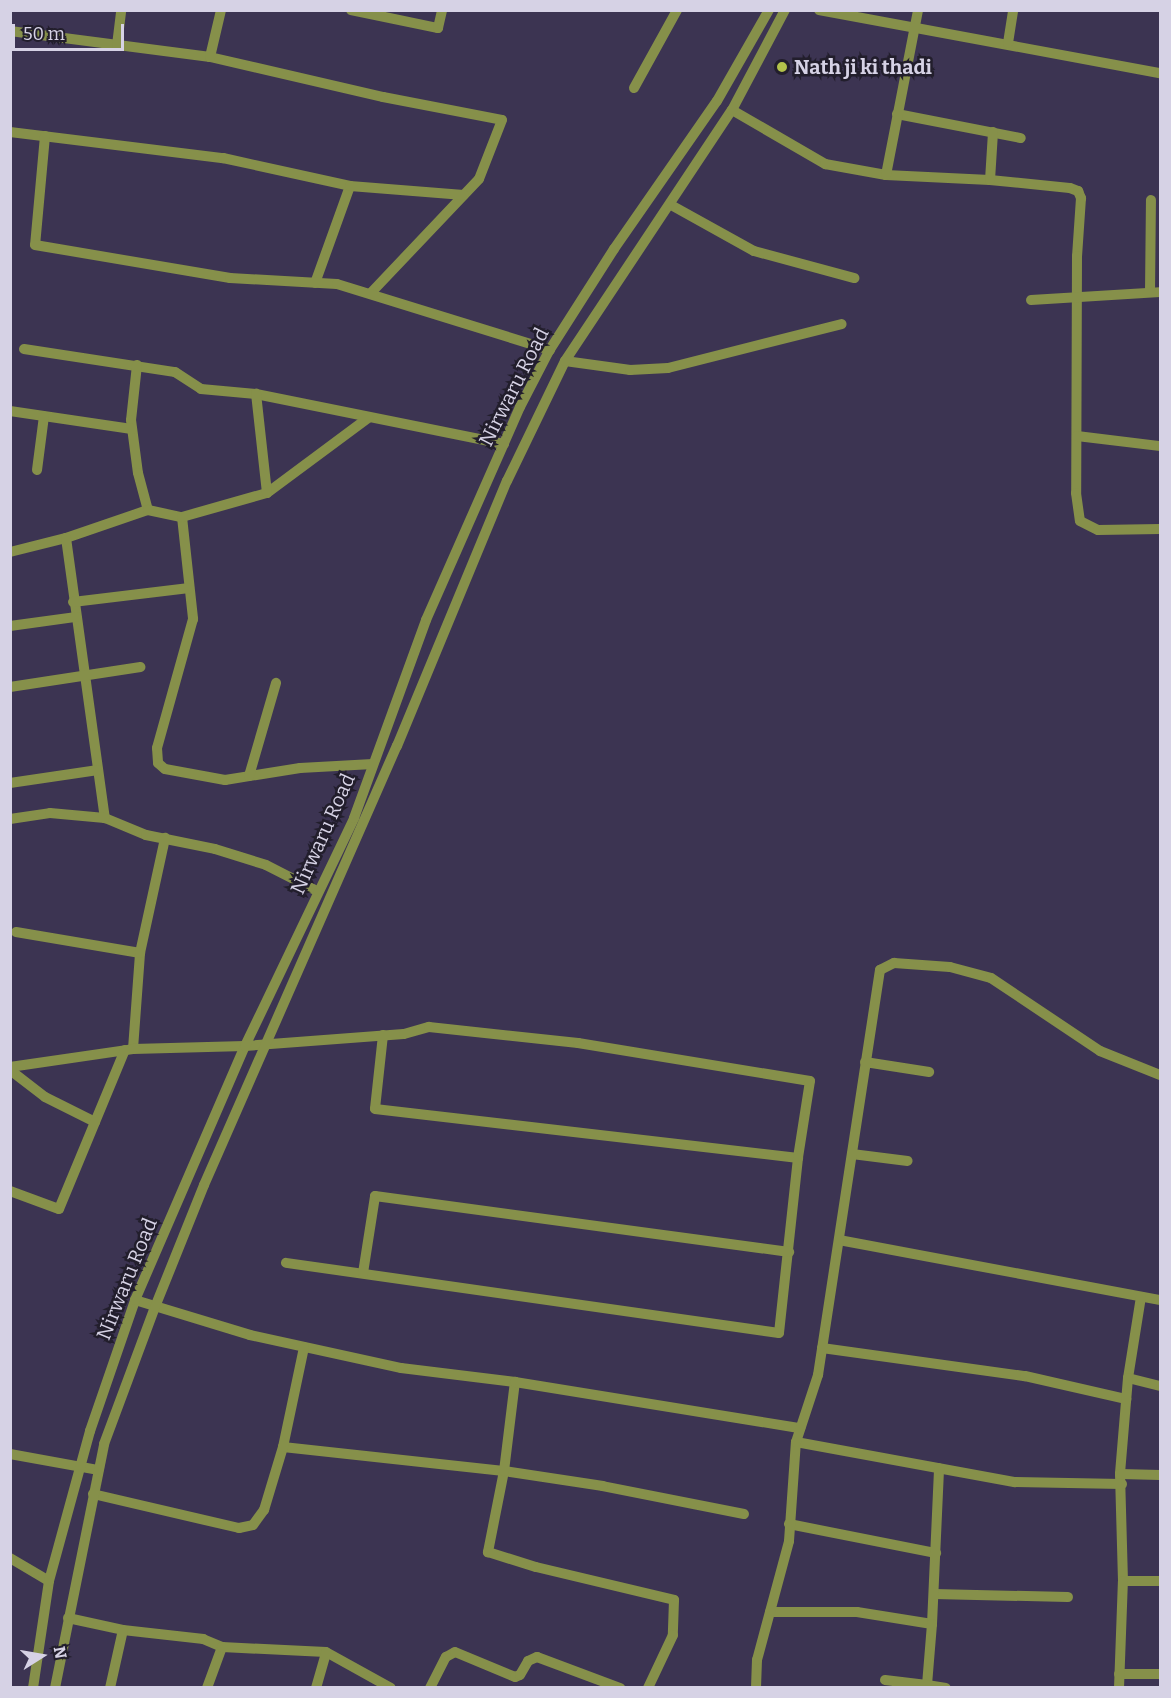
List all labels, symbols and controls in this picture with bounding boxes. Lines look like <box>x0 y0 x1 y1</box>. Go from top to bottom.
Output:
scale bar <box>15 12 128 50</box>
text: 50 m <box>23 23 65 45</box>
place label: Nath ji ki thadi <box>794 55 932 79</box>
marker: Nath ji ki thadi <box>775 60 789 74</box>
street label: Nirwaru Road <box>474 324 554 450</box>
street label: Nirwaru Road <box>286 770 360 898</box>
street label: Nirwaru Road <box>92 1214 162 1344</box>
north arrow <box>12 1626 72 1686</box>
text: N <box>50 1645 71 1660</box>

